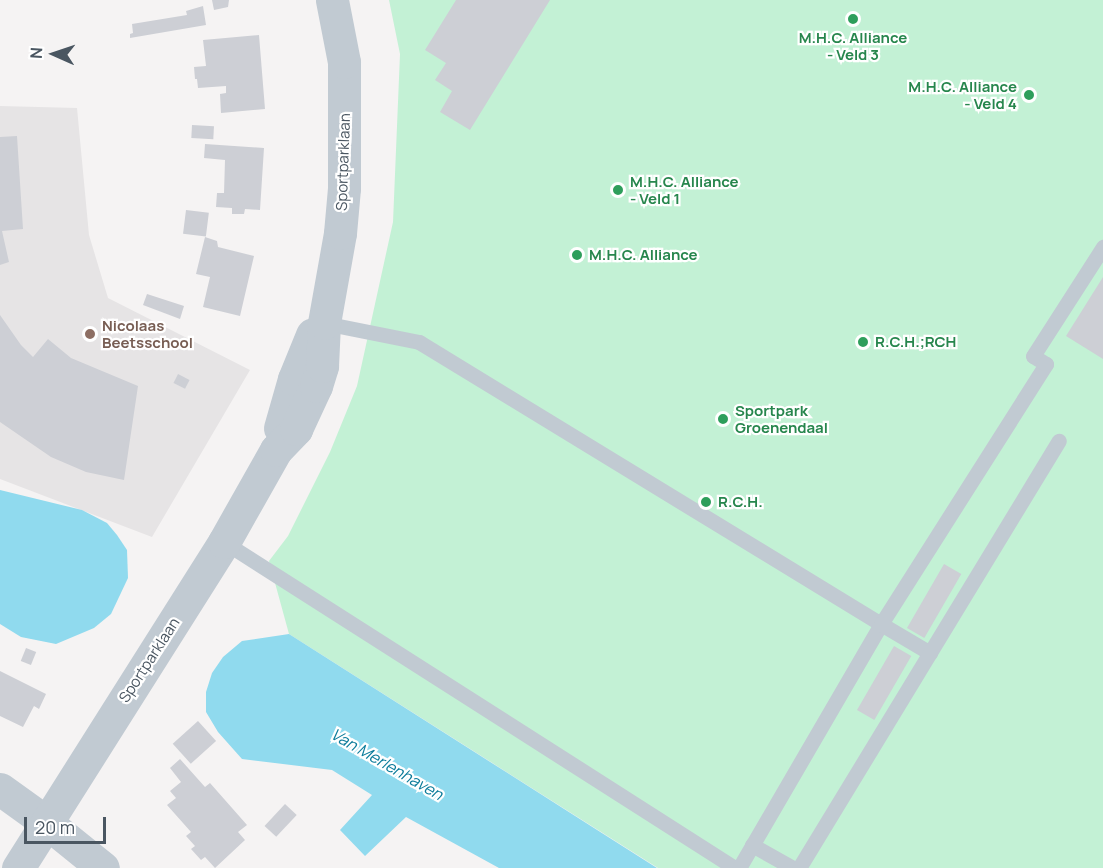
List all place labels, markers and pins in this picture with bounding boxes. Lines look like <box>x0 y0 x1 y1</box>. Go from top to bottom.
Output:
marker: M.H.C. Alliance - Veld 3 <box>846 12 860 26</box>
place label: M.H.C. Alliance - Veld 3 <box>799 28 907 63</box>
place label: M.H.C. Alliance - Veld 4 <box>908 77 1017 112</box>
marker: M.H.C. Alliance - Veld 4 <box>1022 88 1036 102</box>
place label: M.H.C. Alliance - Veld 1 <box>630 172 739 207</box>
marker: M.H.C. Alliance - Veld 1 <box>611 183 625 197</box>
place label: M.H.C. Alliance <box>589 246 698 264</box>
marker: M.H.C. Alliance <box>570 248 584 262</box>
place label: Nicolaas Beetsschool <box>102 316 193 351</box>
marker: Nicolaas Beetsschool <box>83 327 97 341</box>
place label: R.C.H.;RCH <box>875 333 956 351</box>
marker: R.C.H.;RCH <box>856 335 870 349</box>
place label: Sportpark Groenendaal <box>735 401 828 436</box>
marker: Sportpark Groenendaal <box>716 412 730 426</box>
place label: R.C.H. <box>718 493 763 511</box>
marker: R.C.H. <box>699 495 713 509</box>

